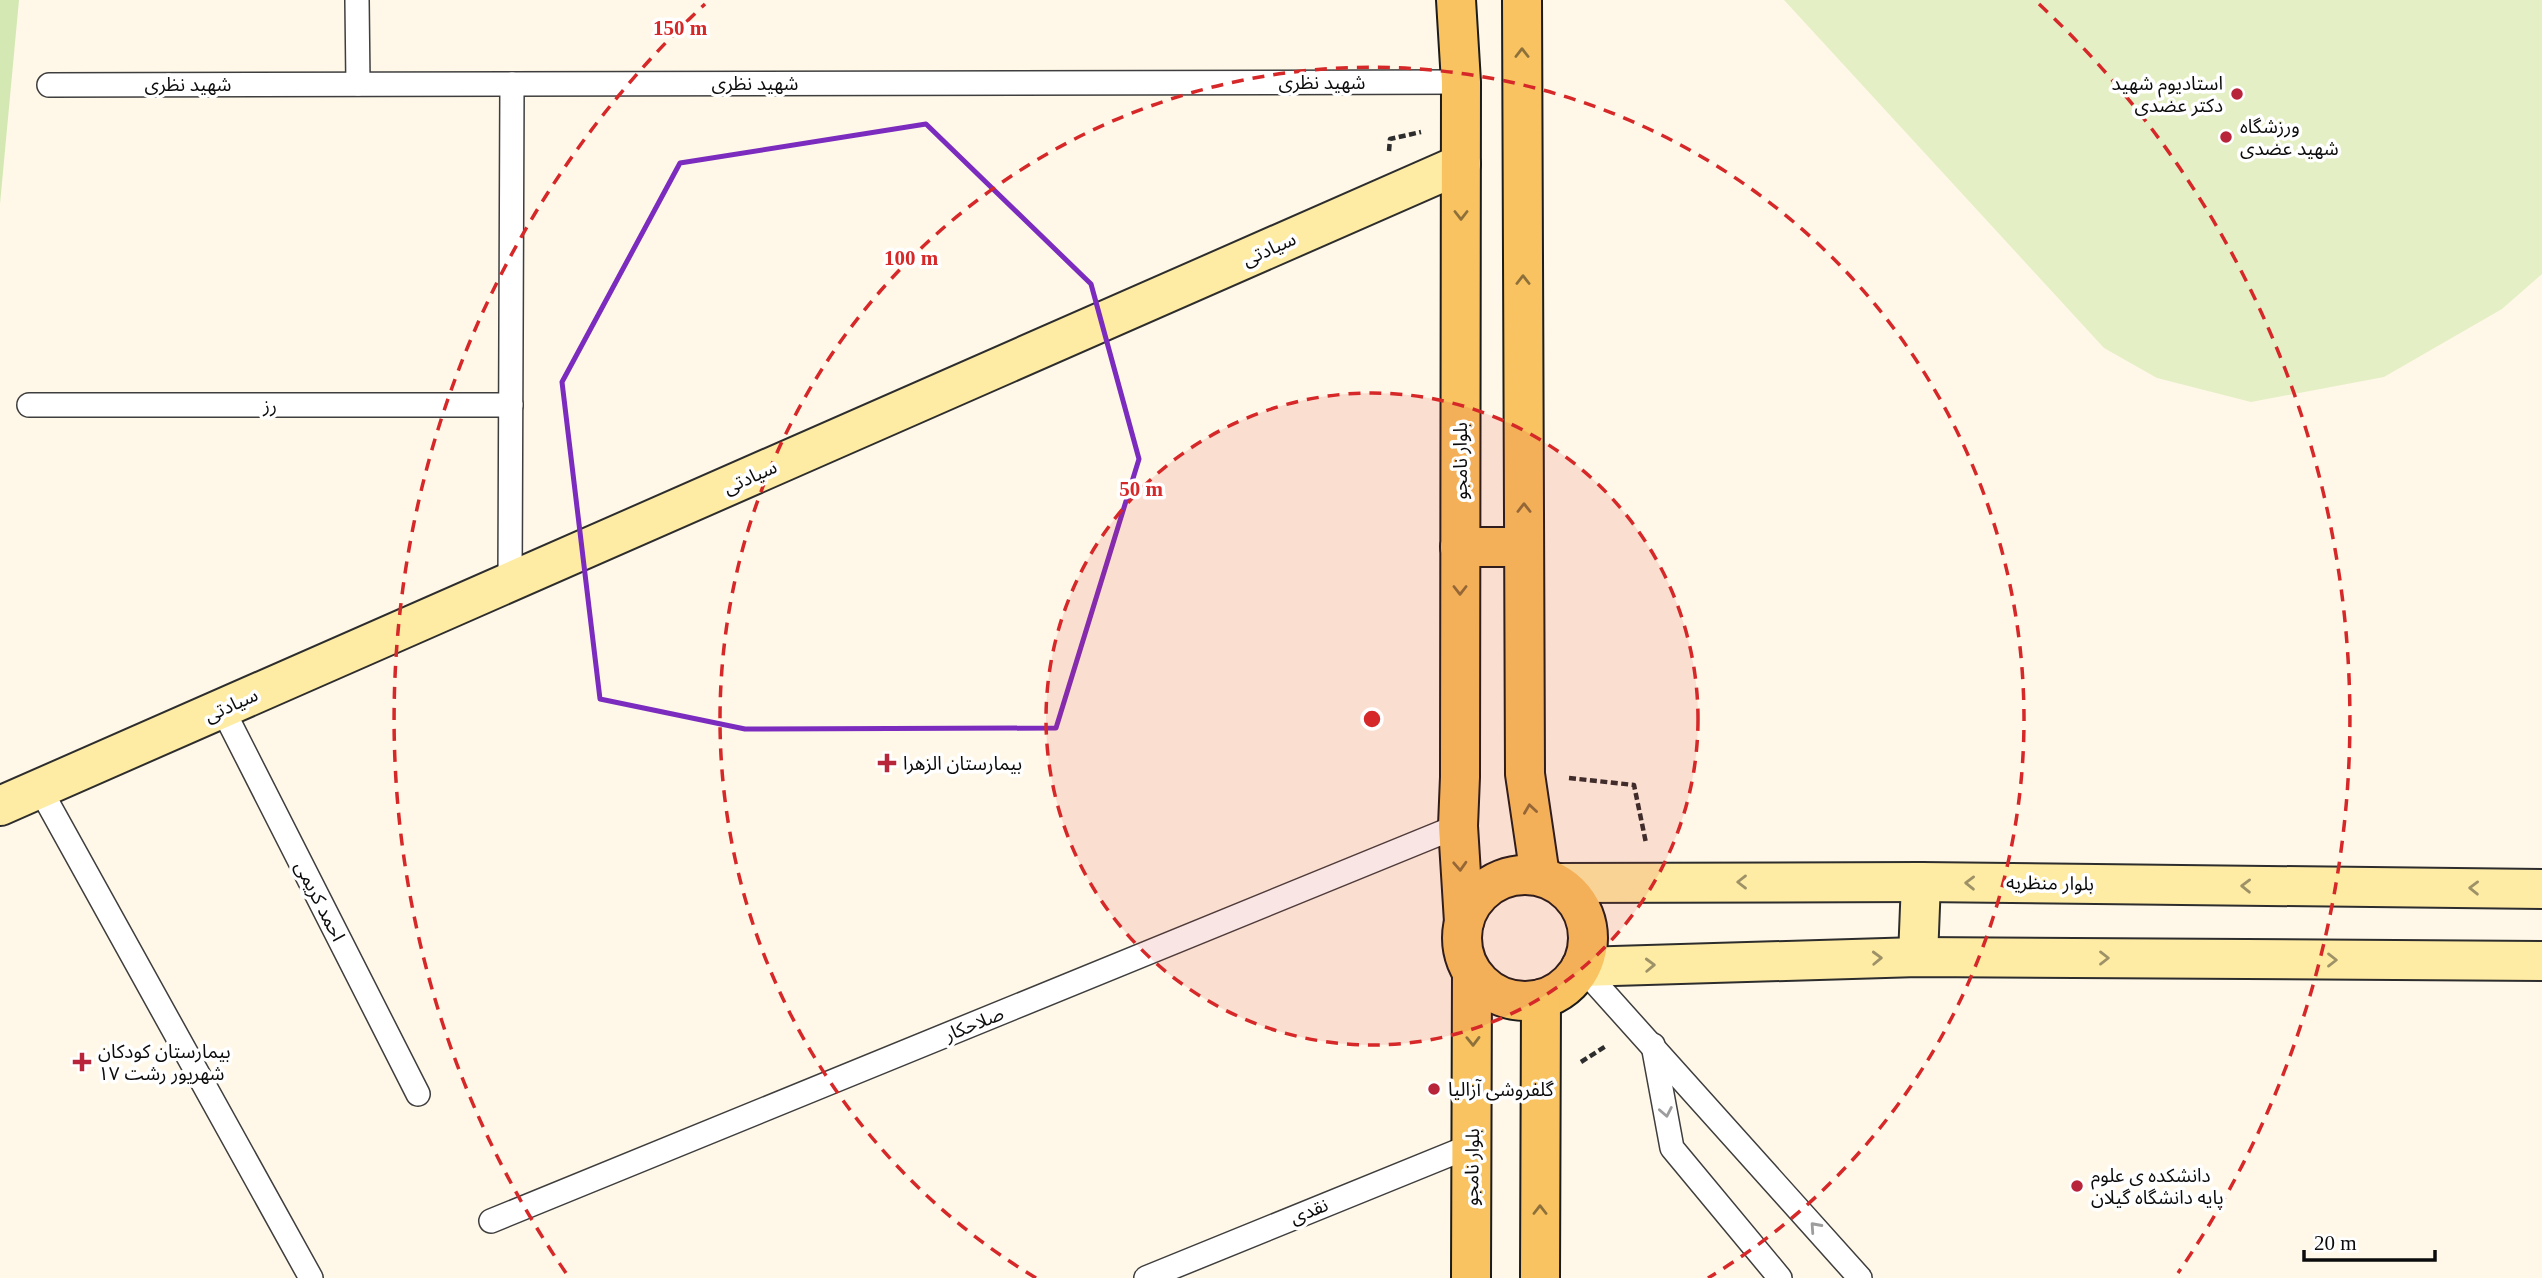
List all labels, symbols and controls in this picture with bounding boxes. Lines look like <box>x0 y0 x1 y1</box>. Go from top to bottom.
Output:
text: 150 m <box>653 16 708 40</box>
one-way arrow <box>1514 47 1530 58</box>
street label: شهید نظری <box>1278 72 1366 94</box>
street label: شهید نظری <box>711 73 799 95</box>
place label: استادیوم شهید دکتر عضدی <box>2112 73 2223 117</box>
street label: شهید نظری <box>144 74 232 96</box>
marker: استادیوم شهید دکتر عضدی <box>2229 86 2245 102</box>
place label: ورزشگاه شهید عضدی <box>2240 116 2339 159</box>
marker: ورزشگاه شهید عضدی <box>2218 129 2234 145</box>
one-way arrow <box>1453 210 1469 221</box>
street label: سیادتی <box>1239 228 1299 271</box>
text: 100 m <box>884 246 939 270</box>
one-way arrow <box>1515 275 1531 285</box>
street label: رز <box>262 395 277 417</box>
street label: بلوار نامجو <box>1450 422 1472 500</box>
street label: سیادتی <box>720 456 780 499</box>
text: 50 m <box>1119 477 1163 501</box>
one-way arrow <box>1516 502 1532 513</box>
one-way arrow <box>1452 585 1468 595</box>
street label: سیادتی <box>201 684 261 727</box>
centre of rings <box>1360 707 1384 731</box>
marker: بیمارستان الزهرا <box>877 753 897 773</box>
place label: بیمارستان الزهرا <box>903 753 1022 775</box>
one-way arrow <box>1523 803 1538 814</box>
street label: احمد کریمی <box>290 857 349 945</box>
one-way arrow <box>1453 861 1468 872</box>
street label: بلوار منظریه <box>2006 872 2094 895</box>
one-way arrow <box>1737 874 1747 890</box>
one-way arrow <box>1964 875 1975 890</box>
one-way arrow <box>2241 878 2251 894</box>
one-way arrow <box>2468 880 2479 896</box>
one-way arrow <box>1872 950 1883 965</box>
one-way arrow <box>2100 950 2110 966</box>
one-way arrow <box>2327 952 2338 968</box>
one-way arrow <box>1644 957 1655 972</box>
street label: صلاحکار <box>940 1003 1007 1047</box>
one-way arrow <box>1465 1036 1481 1047</box>
place label: بیمارستان کودکان ۱۷ شهریور رشت <box>98 1041 231 1085</box>
marker: بیمارستان کودکان ۱۷ شهریور رشت <box>72 1052 92 1072</box>
place label: گلفروشی آزالیا <box>1448 1079 1555 1101</box>
marker: گلفروشی آزالیا <box>1426 1081 1442 1097</box>
one-way arrow <box>1657 1106 1672 1118</box>
street label: بلوار نامجو <box>1461 1128 1484 1206</box>
place label: دانشکده ی علوم پایه دانشگاه گیلان <box>2091 1165 2224 1210</box>
marker: دانشکده ی علوم پایه دانشگاه گیلان <box>2069 1178 2085 1194</box>
street label: نقدی <box>1287 1194 1331 1228</box>
one-way arrow <box>1532 1204 1548 1215</box>
scale bar <box>2304 1218 2435 1262</box>
one-way arrow <box>1811 1222 1823 1235</box>
text: 20 m <box>2314 1231 2357 1255</box>

